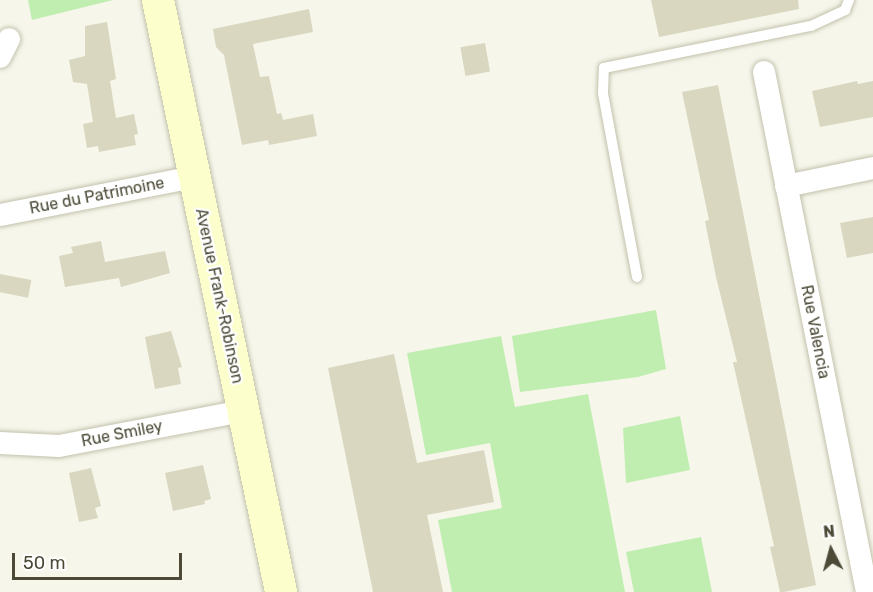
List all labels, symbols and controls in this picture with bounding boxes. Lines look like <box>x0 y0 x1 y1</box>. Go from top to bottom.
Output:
street label: Rue du Patrimoine <box>28 173 166 219</box>
street label: Avenue Frank-Robinson <box>191 207 247 385</box>
street label: Rue Valencia <box>796 283 834 381</box>
street label: Rue Smiley <box>80 417 164 451</box>
north arrow <box>801 520 861 580</box>
text: N <box>822 522 836 542</box>
scale bar <box>15 541 184 579</box>
text: 50 m <box>23 552 66 574</box>

